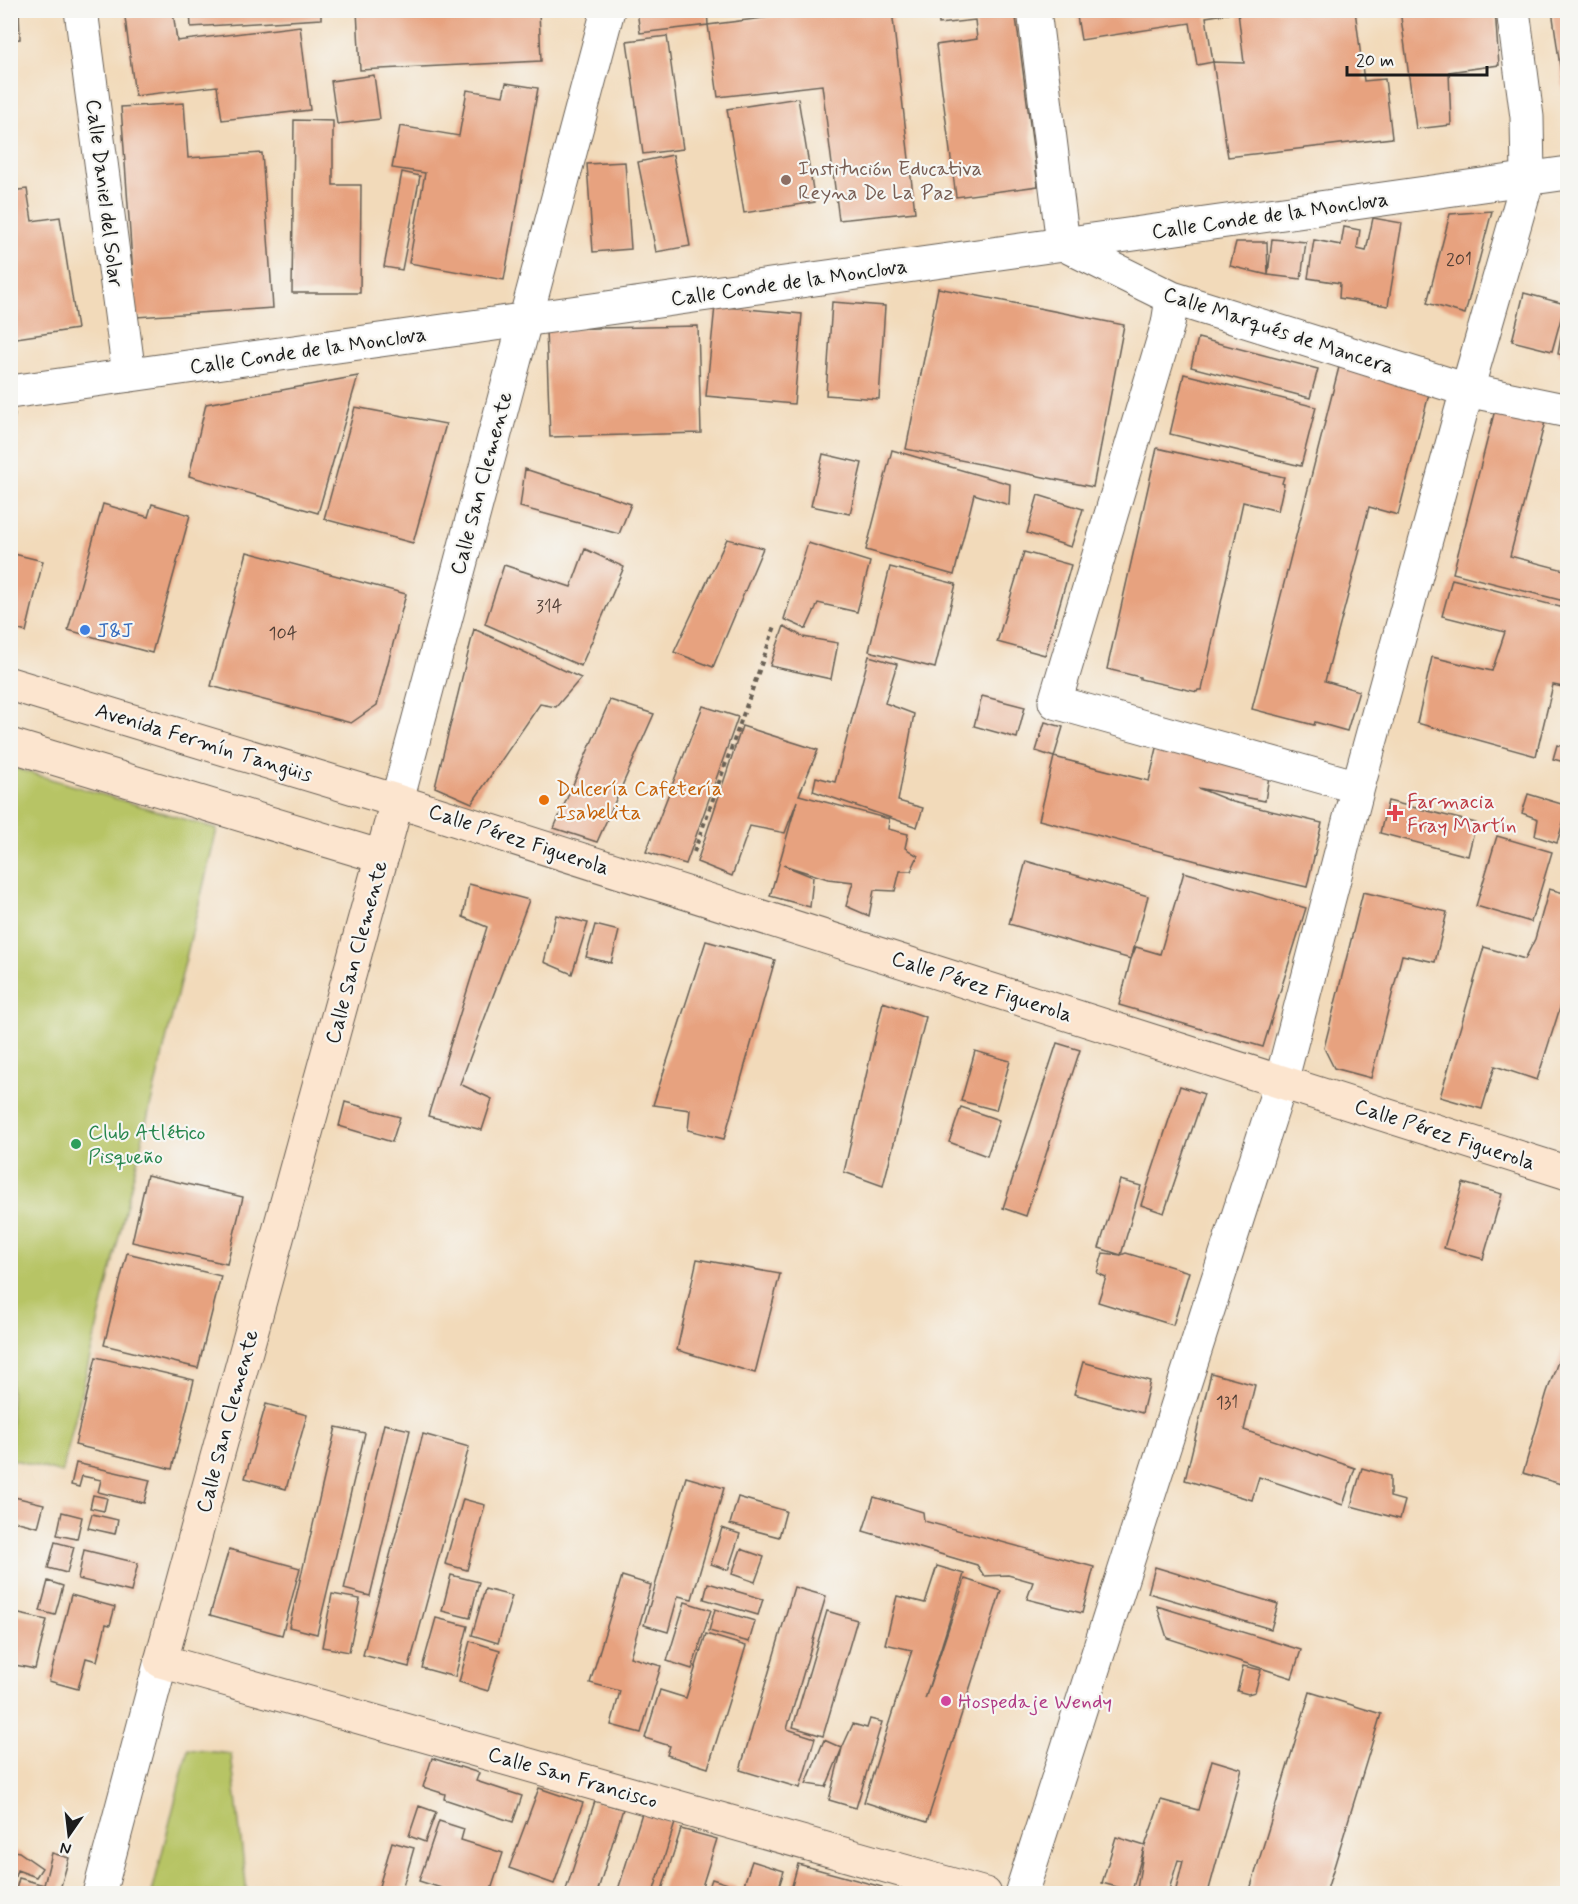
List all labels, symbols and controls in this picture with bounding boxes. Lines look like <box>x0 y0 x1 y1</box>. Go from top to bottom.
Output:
scale bar <box>1347 39 1486 77</box>
text: 20 m <box>1356 49 1394 73</box>
street label: Calle Daniel del Solar <box>79 98 129 289</box>
place label: Institución Educativa Reyna De La Paz <box>798 155 982 207</box>
marker: Institución Educativa Reyna De La Paz <box>779 173 793 187</box>
street label: Calle Conde de la Monclova <box>1150 186 1390 246</box>
house number: 201 <box>1446 248 1472 272</box>
street label: Calle Conde de la Monclova <box>669 253 909 313</box>
street label: Calle Marqués de Mancera <box>1160 280 1398 382</box>
street label: Calle Conde de la Monclova <box>188 321 428 381</box>
street label: Calle San Clemente <box>444 388 520 578</box>
house number: 314 <box>536 595 563 619</box>
place label: J&J <box>97 617 133 645</box>
house number: 104 <box>269 622 298 646</box>
marker: J&J <box>78 623 92 637</box>
street label: Avenida Fermín Tangüis <box>92 697 316 789</box>
place label: Dulcería Cafetería Isabelita <box>556 775 723 827</box>
place label: Farmacia Fray Martín <box>1407 788 1517 840</box>
marker: Dulcería Cafetería Isabelita <box>537 793 551 807</box>
street label: Calle Pérez Figuerola <box>425 798 613 882</box>
marker: Farmacia Fray Martín <box>1388 806 1402 820</box>
street label: Calle San Clemente <box>319 857 395 1047</box>
street label: Calle Pérez Figuerola <box>888 945 1076 1029</box>
street label: Calle Pérez Figuerola <box>1351 1093 1539 1177</box>
place label: Club Atlético Pisqueño <box>88 1119 206 1171</box>
marker: Club Atlético Pisqueño <box>69 1137 83 1151</box>
street label: Calle San Clemente <box>190 1326 266 1516</box>
house number: 131 <box>1216 1391 1238 1415</box>
place label: Hospedaje Wendy <box>958 1688 1112 1716</box>
marker: Hospedaje Wendy <box>939 1694 953 1708</box>
street label: Calle San Francisco <box>485 1740 661 1816</box>
north arrow <box>39 1805 99 1865</box>
text: N <box>58 1837 73 1860</box>

